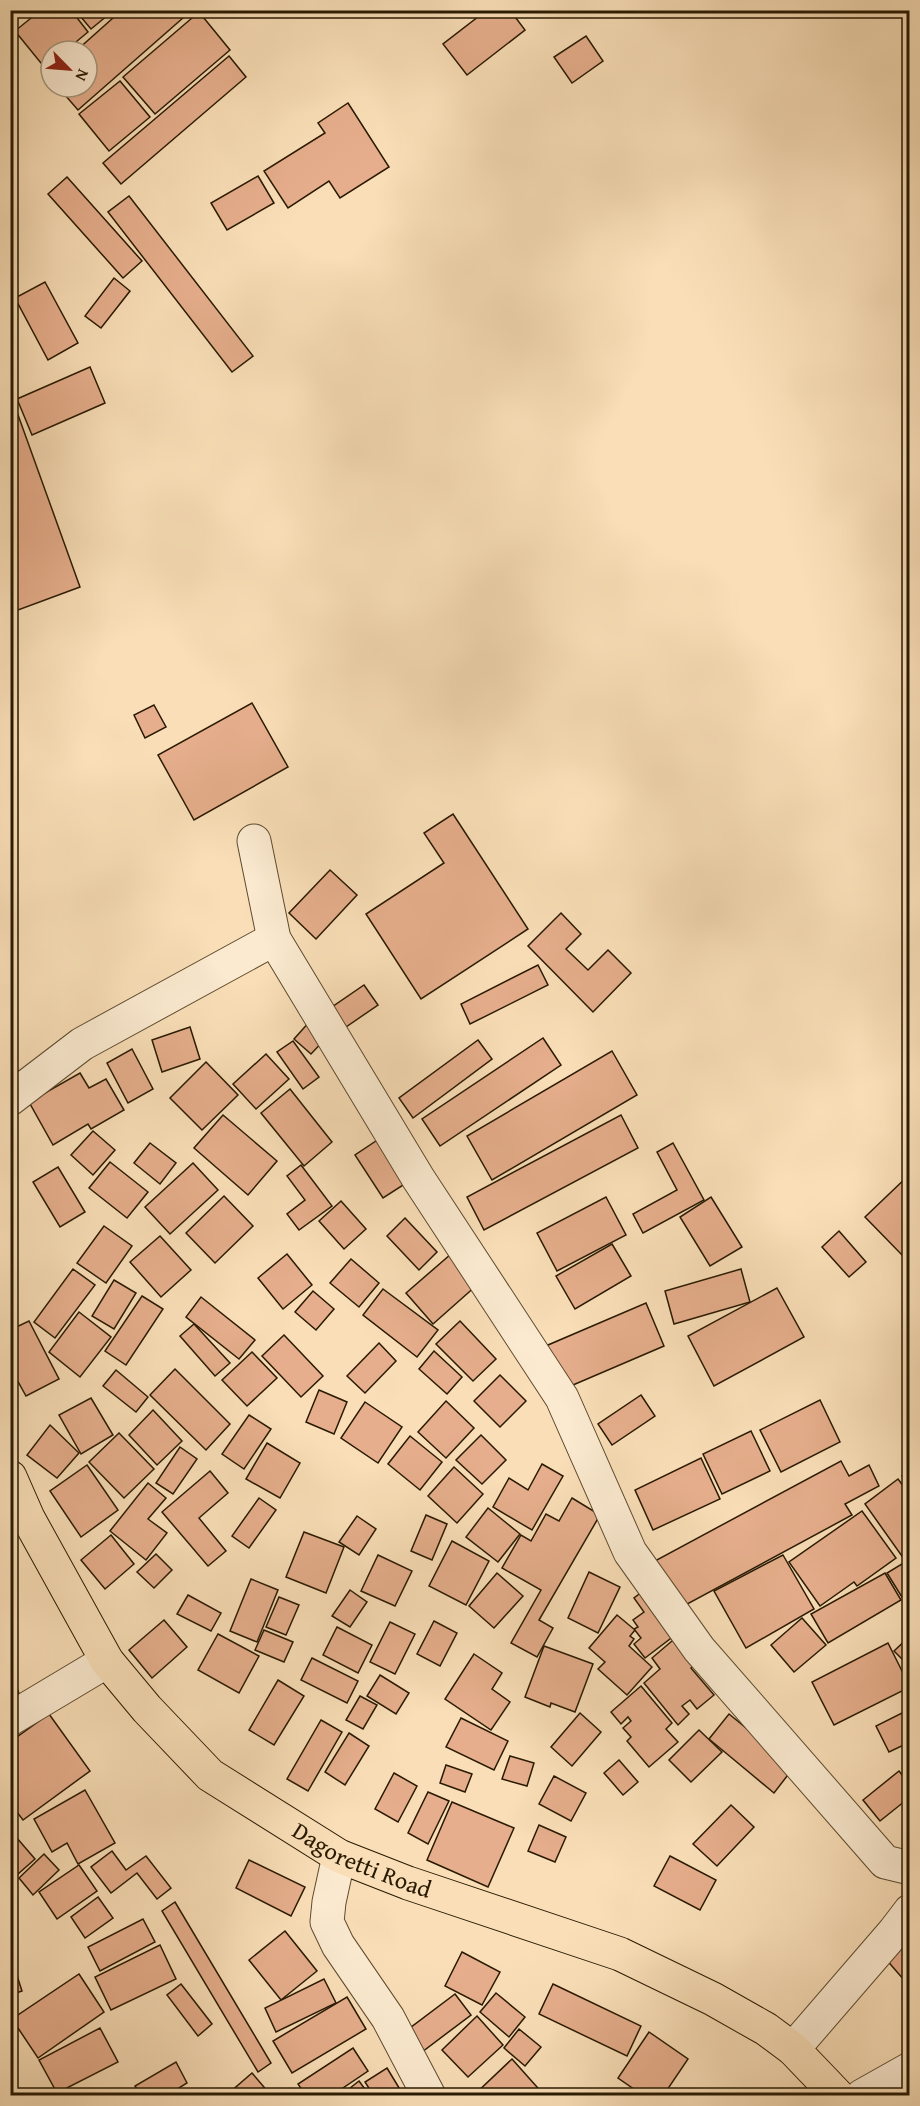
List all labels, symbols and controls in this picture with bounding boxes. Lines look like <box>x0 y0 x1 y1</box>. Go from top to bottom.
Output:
north arrow <box>39 39 99 99</box>
text: N <box>69 65 96 86</box>
street label: Dagoretti Road <box>286 1813 436 1907</box>

